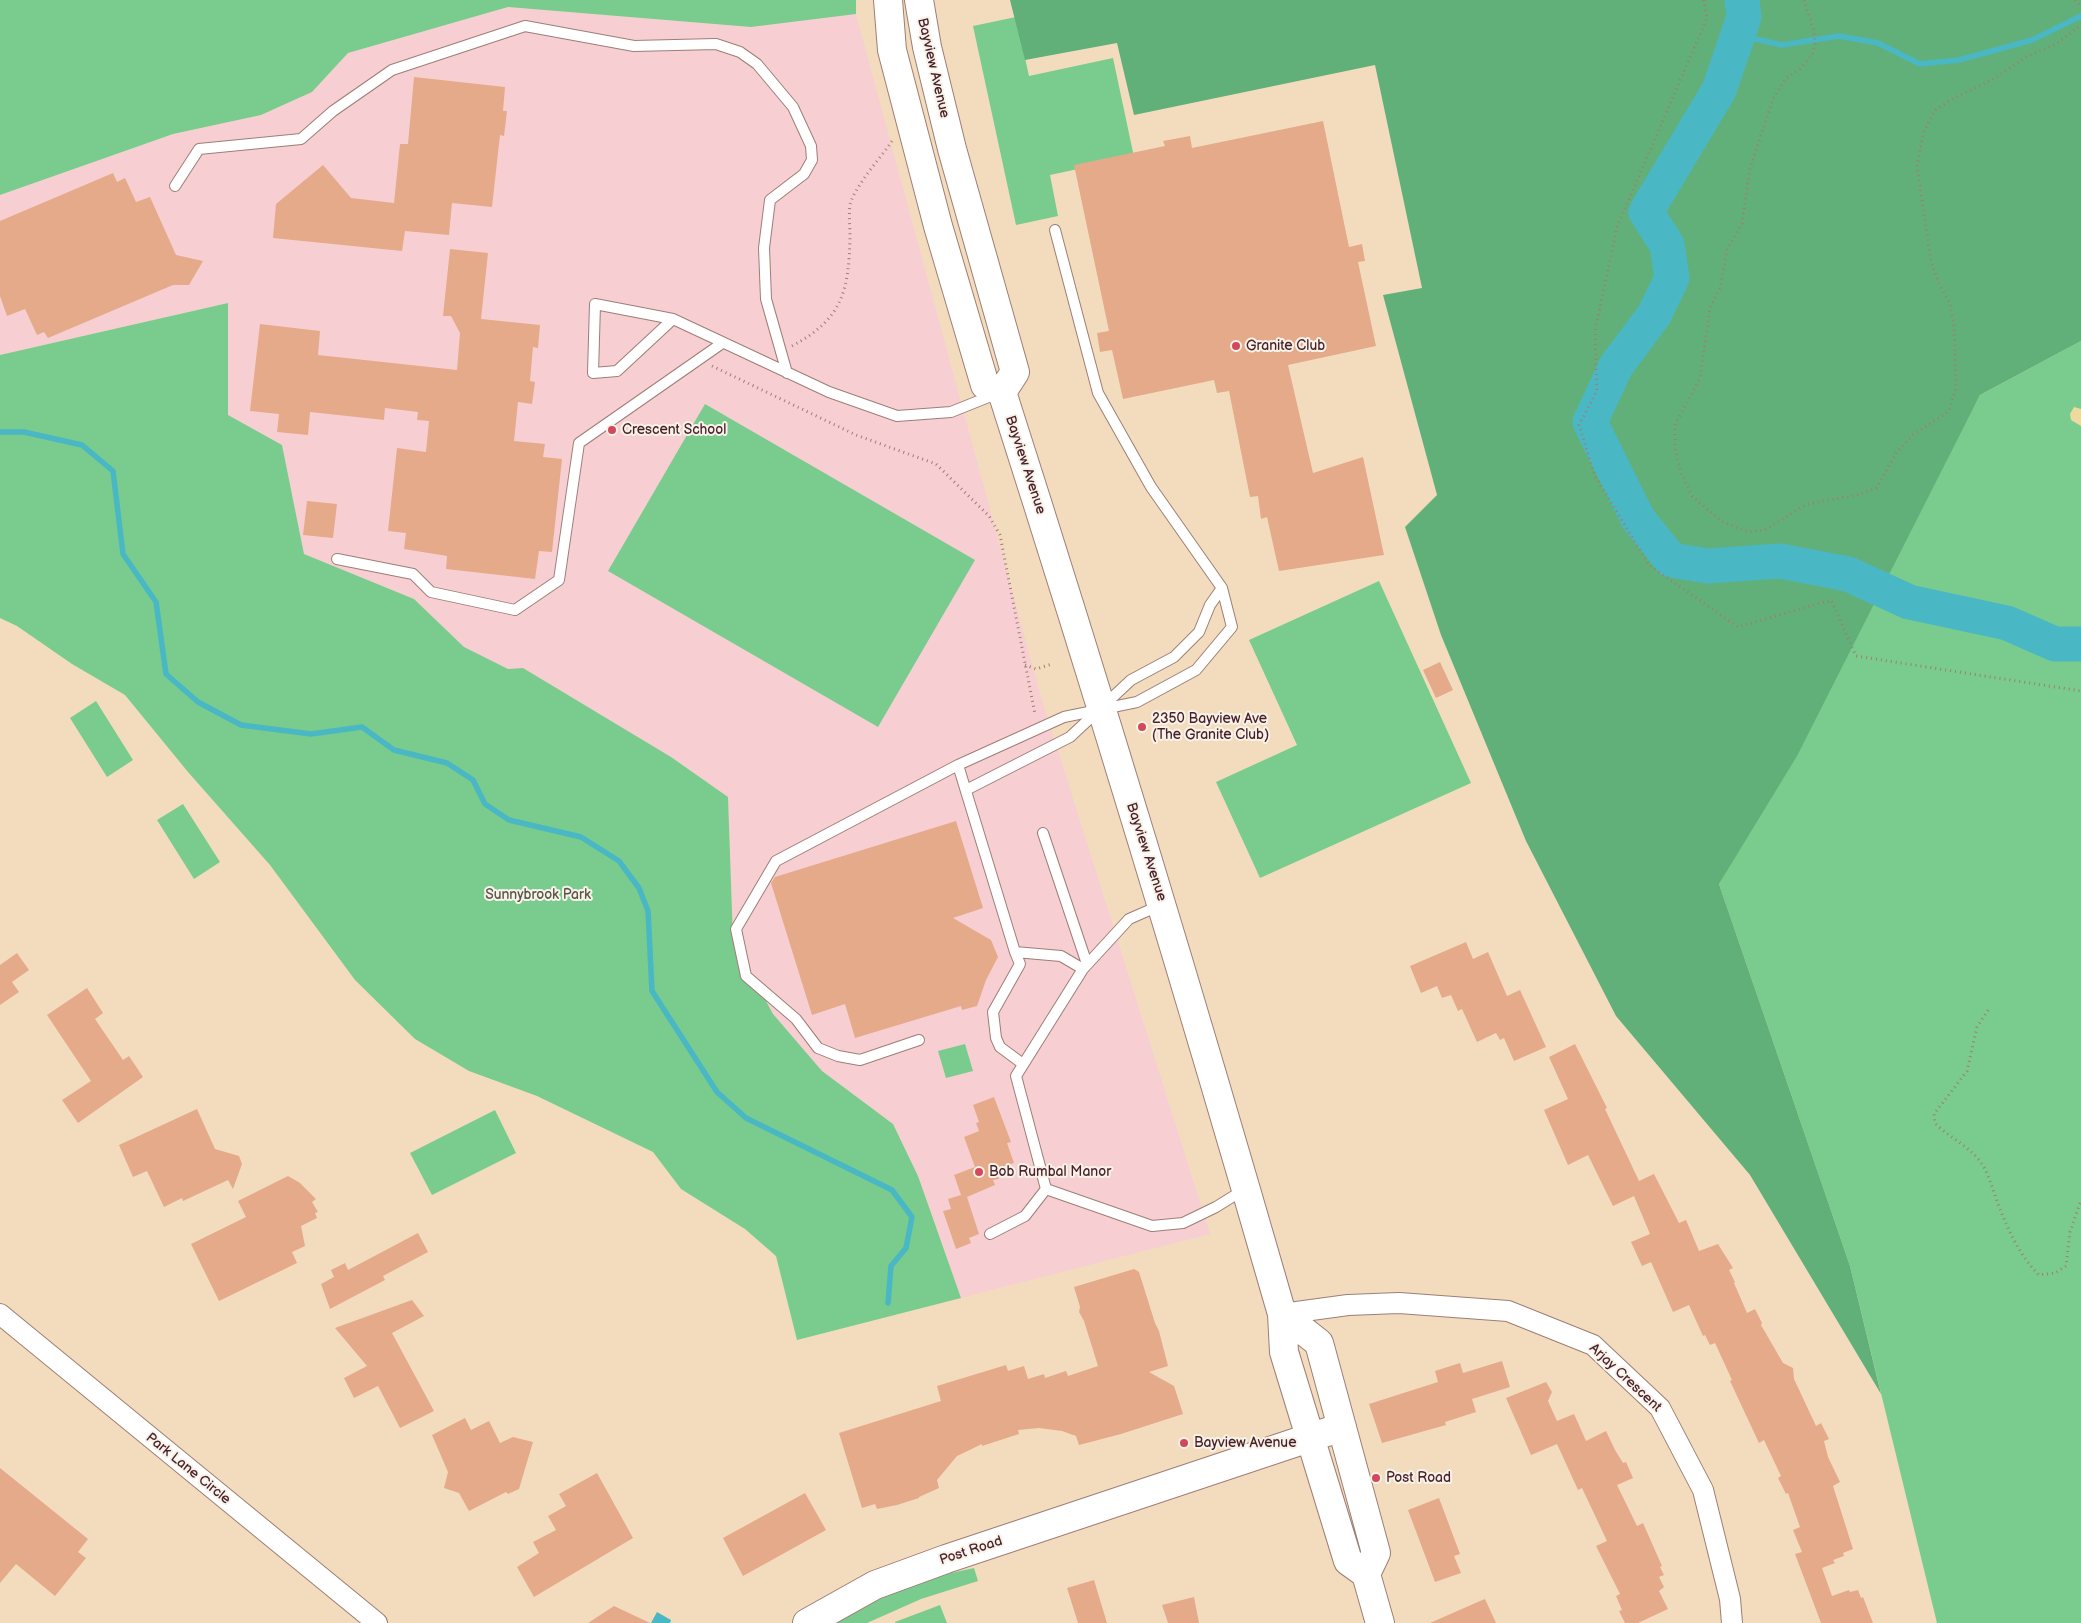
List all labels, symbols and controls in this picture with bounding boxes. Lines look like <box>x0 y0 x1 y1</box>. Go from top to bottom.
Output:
street label: Bayview Avenue <box>913 16 953 120</box>
place label: Granite Club <box>1246 338 1325 354</box>
marker: Granite Club <box>1230 340 1242 352</box>
street label: Bayview Avenue <box>1001 414 1049 516</box>
place label: Crescent School <box>622 422 726 438</box>
marker: Crescent School <box>606 424 618 436</box>
place label: 2350 Bayview Ave (The Granite Club) <box>1152 711 1269 744</box>
marker: 2350 Bayview Ave (The Granite Club) <box>1136 721 1148 733</box>
street label: Bayview Avenue <box>1122 801 1170 903</box>
park label: Sunnybrook Park <box>485 887 591 903</box>
place label: Bob Rumbal Manor <box>989 1164 1111 1180</box>
marker: Bob Rumbal Manor <box>973 1166 985 1178</box>
street label: Arjay Crescent <box>1585 1340 1665 1416</box>
street label: Park Lane Circle <box>142 1430 234 1508</box>
place label: Bayview Avenue <box>1194 1435 1296 1451</box>
marker: Bayview Avenue <box>1178 1437 1190 1449</box>
place label: Post Road <box>1386 1470 1451 1486</box>
marker: Post Road <box>1370 1472 1382 1484</box>
street label: Post Road <box>937 1533 1005 1569</box>

